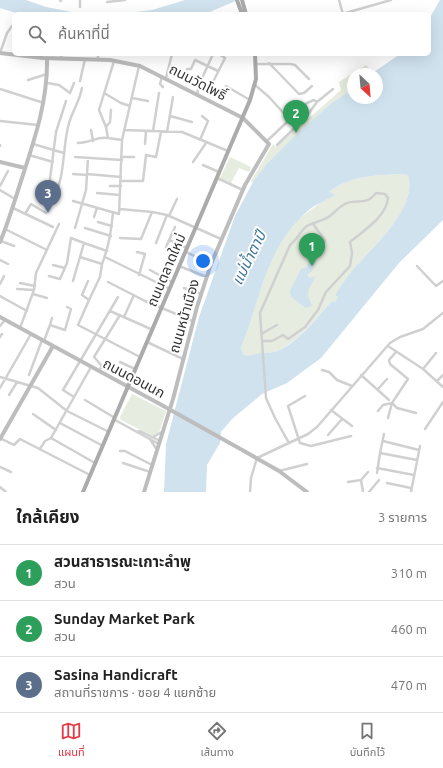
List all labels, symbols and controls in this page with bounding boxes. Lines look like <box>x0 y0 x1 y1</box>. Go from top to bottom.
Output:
search box <box>12 12 431 56</box>
icon: search <box>26 23 48 45</box>
text: ค้นหาที่นี่ <box>58 25 110 42</box>
street label: ถนนวัดโพธิ์ <box>167 61 230 103</box>
north arrow <box>347 68 383 104</box>
pin: 2 <box>283 100 309 133</box>
pin: 3 <box>35 180 61 213</box>
water label: แม่น้ำตาปี <box>226 226 270 287</box>
street label: ถนนตลาดใหม่ <box>143 231 189 309</box>
pin: 1 <box>299 233 325 266</box>
your location <box>193 251 213 271</box>
street label: ถนนหน้าเมือง <box>166 277 202 355</box>
street label: ถนนดอนนก <box>100 355 168 401</box>
text: ใกล้เคียง <box>16 507 79 526</box>
text: 3 รายการ <box>378 510 427 524</box>
text: สวนสาธารณะเกาะลำพู <box>54 553 191 570</box>
text: 1 <box>25 566 33 580</box>
text: 310 m <box>391 566 427 580</box>
text: สวน <box>54 576 76 590</box>
text: Sunday Market Park <box>54 610 195 627</box>
text: 2 <box>25 622 33 636</box>
text: 460 m <box>391 622 427 636</box>
text: สวน <box>54 629 76 643</box>
text: Sasina Handicraft <box>54 666 178 683</box>
text: 3 <box>25 678 33 692</box>
text: 470 m <box>391 678 427 692</box>
text: สถานที่ราชการ · ซอย 4 แยกซ้าย <box>54 685 216 699</box>
tab: แผนที่ <box>58 720 85 761</box>
tab: เส้นทาง <box>201 720 234 761</box>
tab: บันทึกไว้ <box>350 720 385 761</box>

